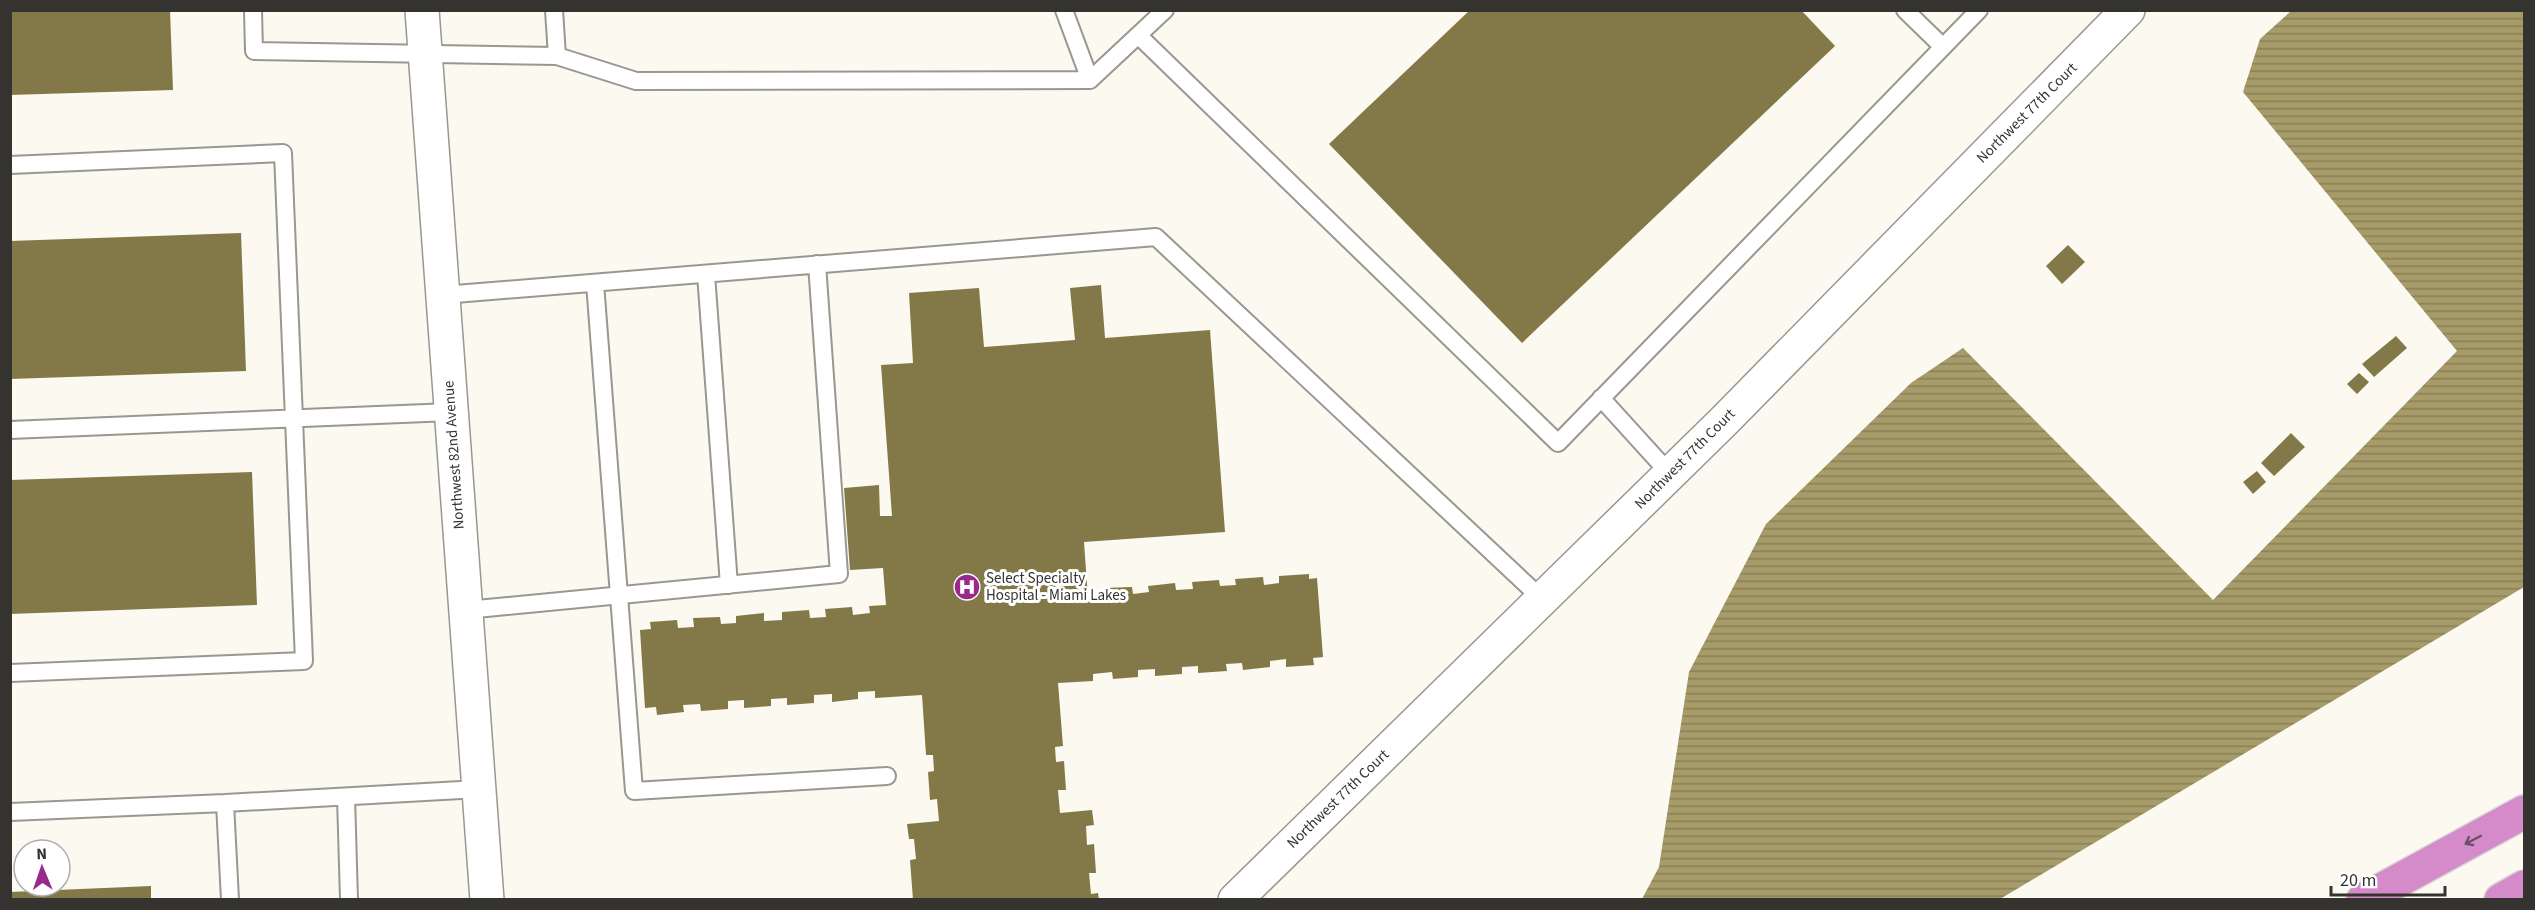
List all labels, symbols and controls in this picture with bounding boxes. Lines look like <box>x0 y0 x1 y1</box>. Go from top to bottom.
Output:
street label: Northwest 77th Court <box>1972 58 2082 168</box>
street label: Northwest 82nd Avenue <box>438 380 470 530</box>
street label: Northwest 77th Court <box>1630 404 1740 514</box>
place label: Select Specialty Hospital - Miami Lakes <box>986 568 1126 606</box>
hospital icon: Select Specialty Hospital - Miami Lakes <box>952 572 982 602</box>
street label: Northwest 77th Court <box>1282 745 1394 853</box>
one-way arrow <box>2465 834 2482 846</box>
north arrow <box>12 838 72 898</box>
text: N <box>36 843 47 865</box>
scale bar <box>2331 859 2445 897</box>
text: 20 m <box>2340 868 2376 893</box>

